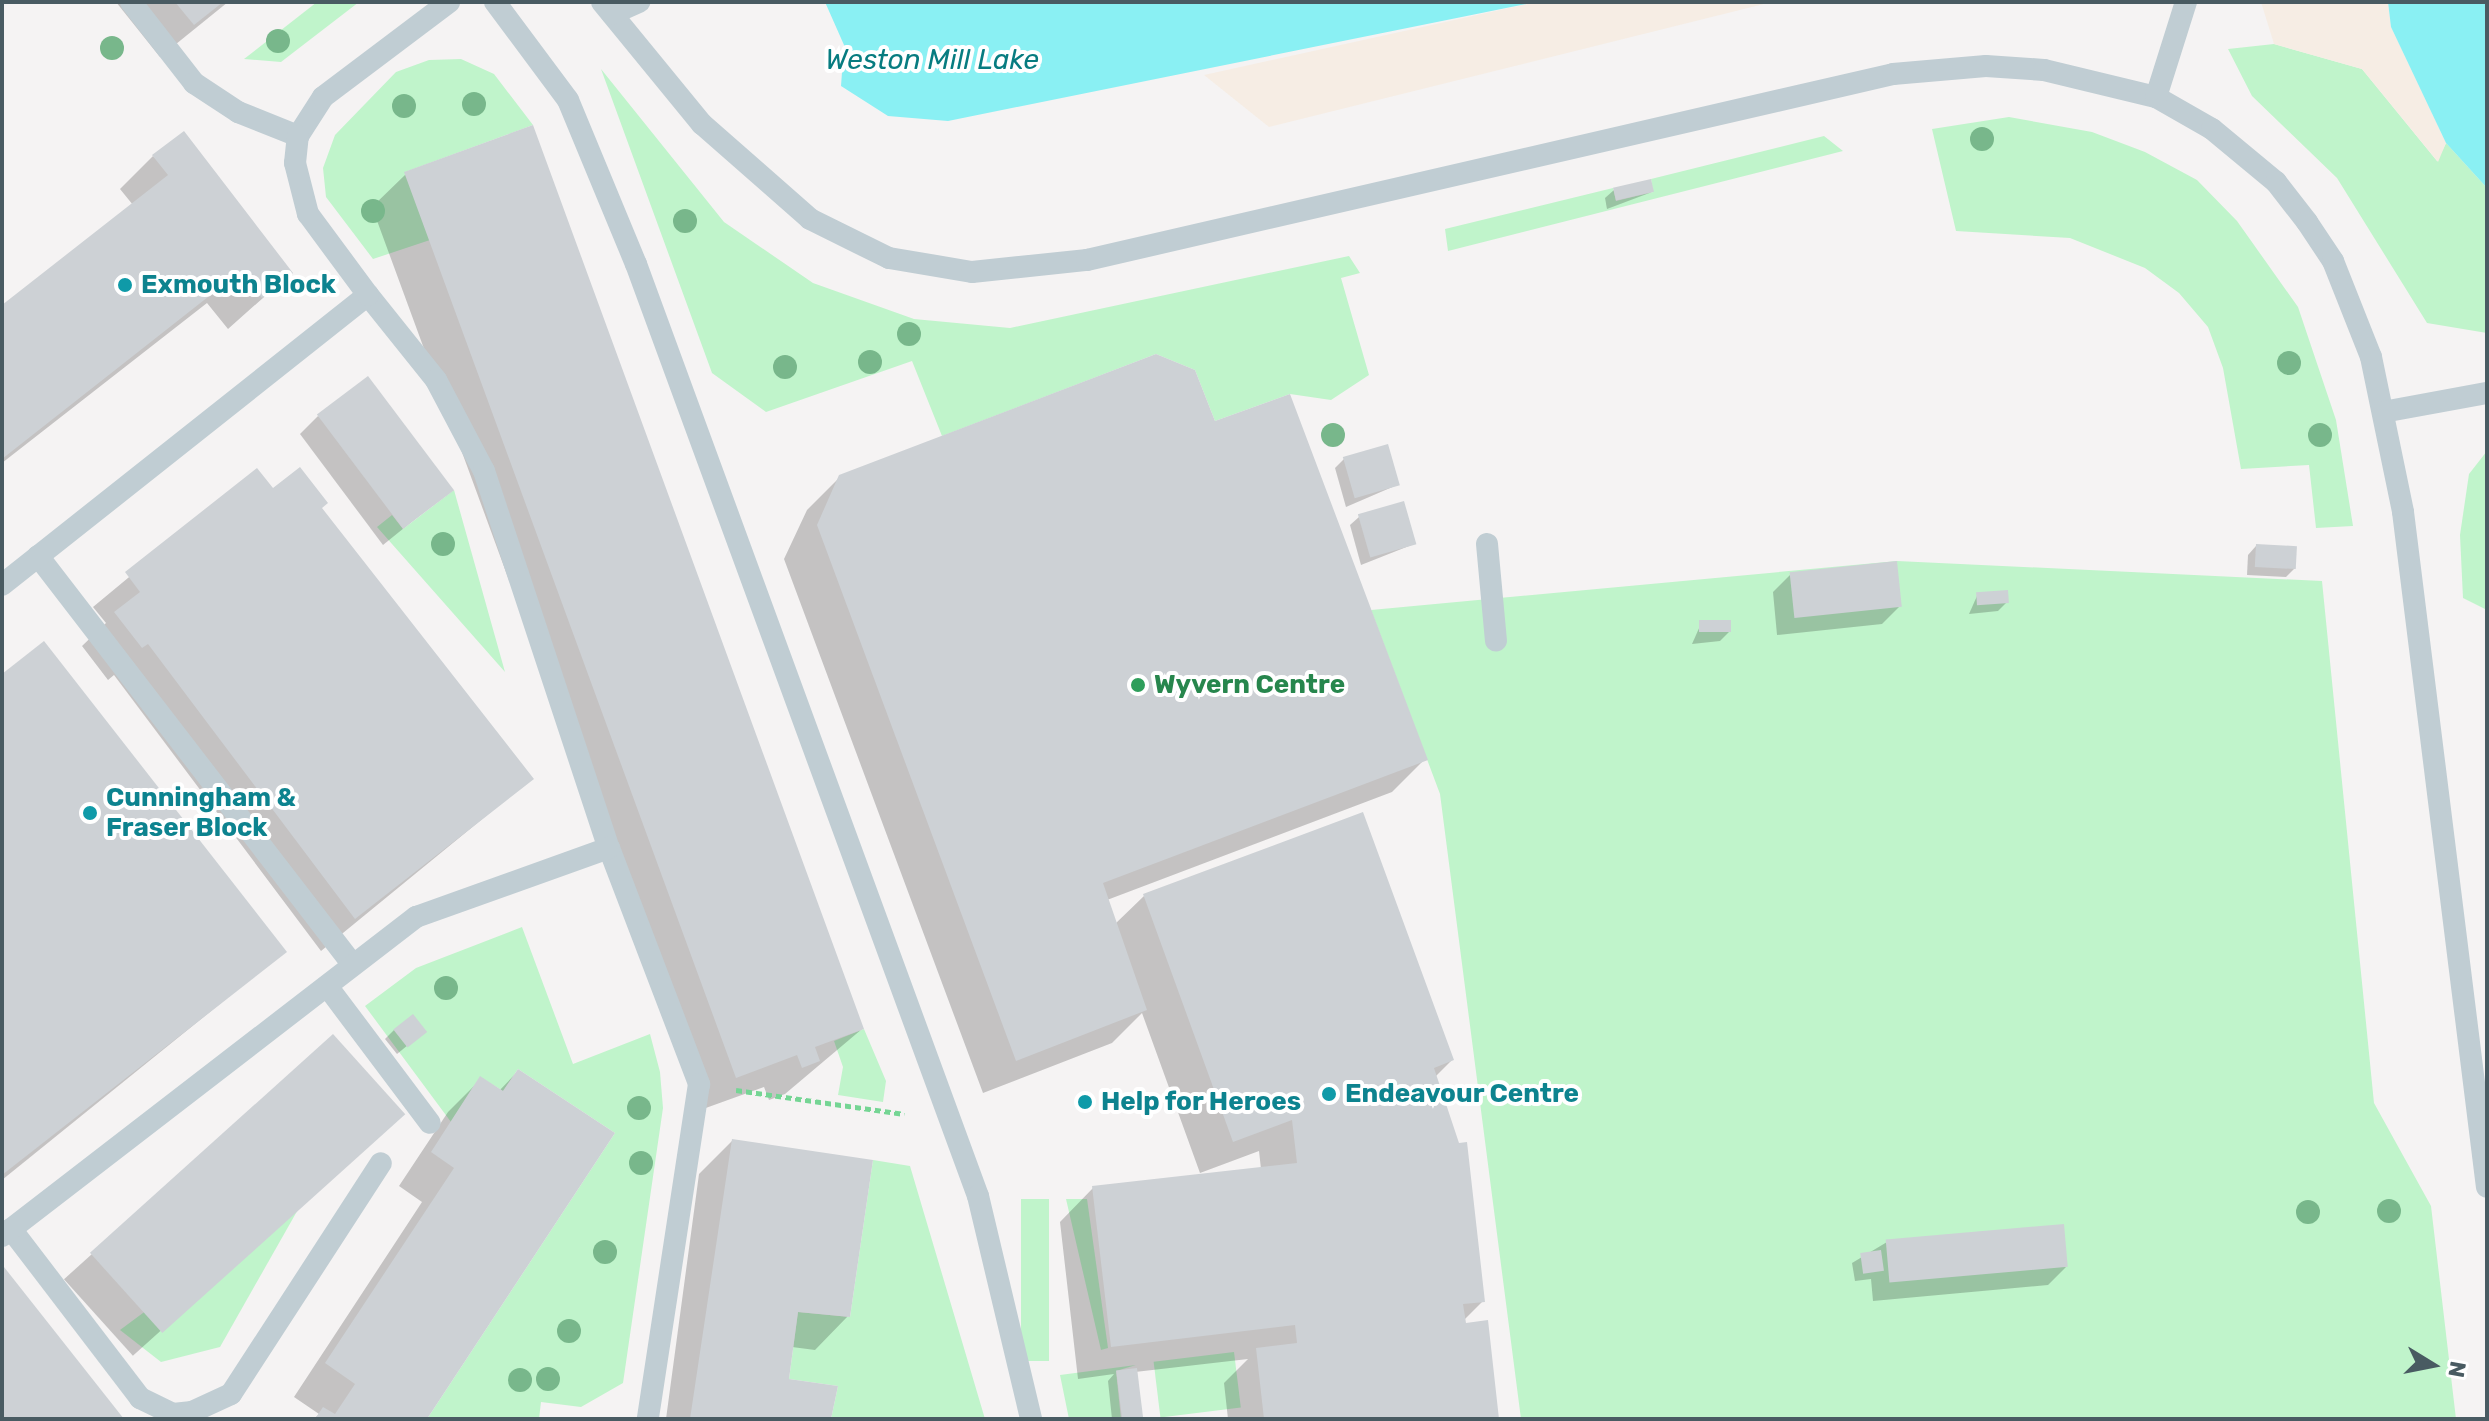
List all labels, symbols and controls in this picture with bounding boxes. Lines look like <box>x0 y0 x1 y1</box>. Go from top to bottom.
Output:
water label: Weston Mill Lake <box>825 43 1039 77</box>
place label: Exmouth Block <box>141 269 336 301</box>
marker: Exmouth Block <box>116 276 134 294</box>
place label: Wyvern Centre <box>1154 669 1345 701</box>
marker: Wyvern Centre <box>1129 676 1147 694</box>
place label: Cunningham & Fraser Block <box>106 782 296 844</box>
marker: Cunningham & Fraser Block <box>81 804 99 822</box>
place label: Endeavour Centre <box>1345 1078 1580 1110</box>
marker: Endeavour Centre <box>1320 1085 1338 1103</box>
place label: Help for Heroes <box>1101 1086 1302 1118</box>
marker: Help for Heroes <box>1076 1093 1094 1111</box>
north arrow <box>2393 1325 2473 1405</box>
text: N <box>2442 1359 2472 1379</box>

